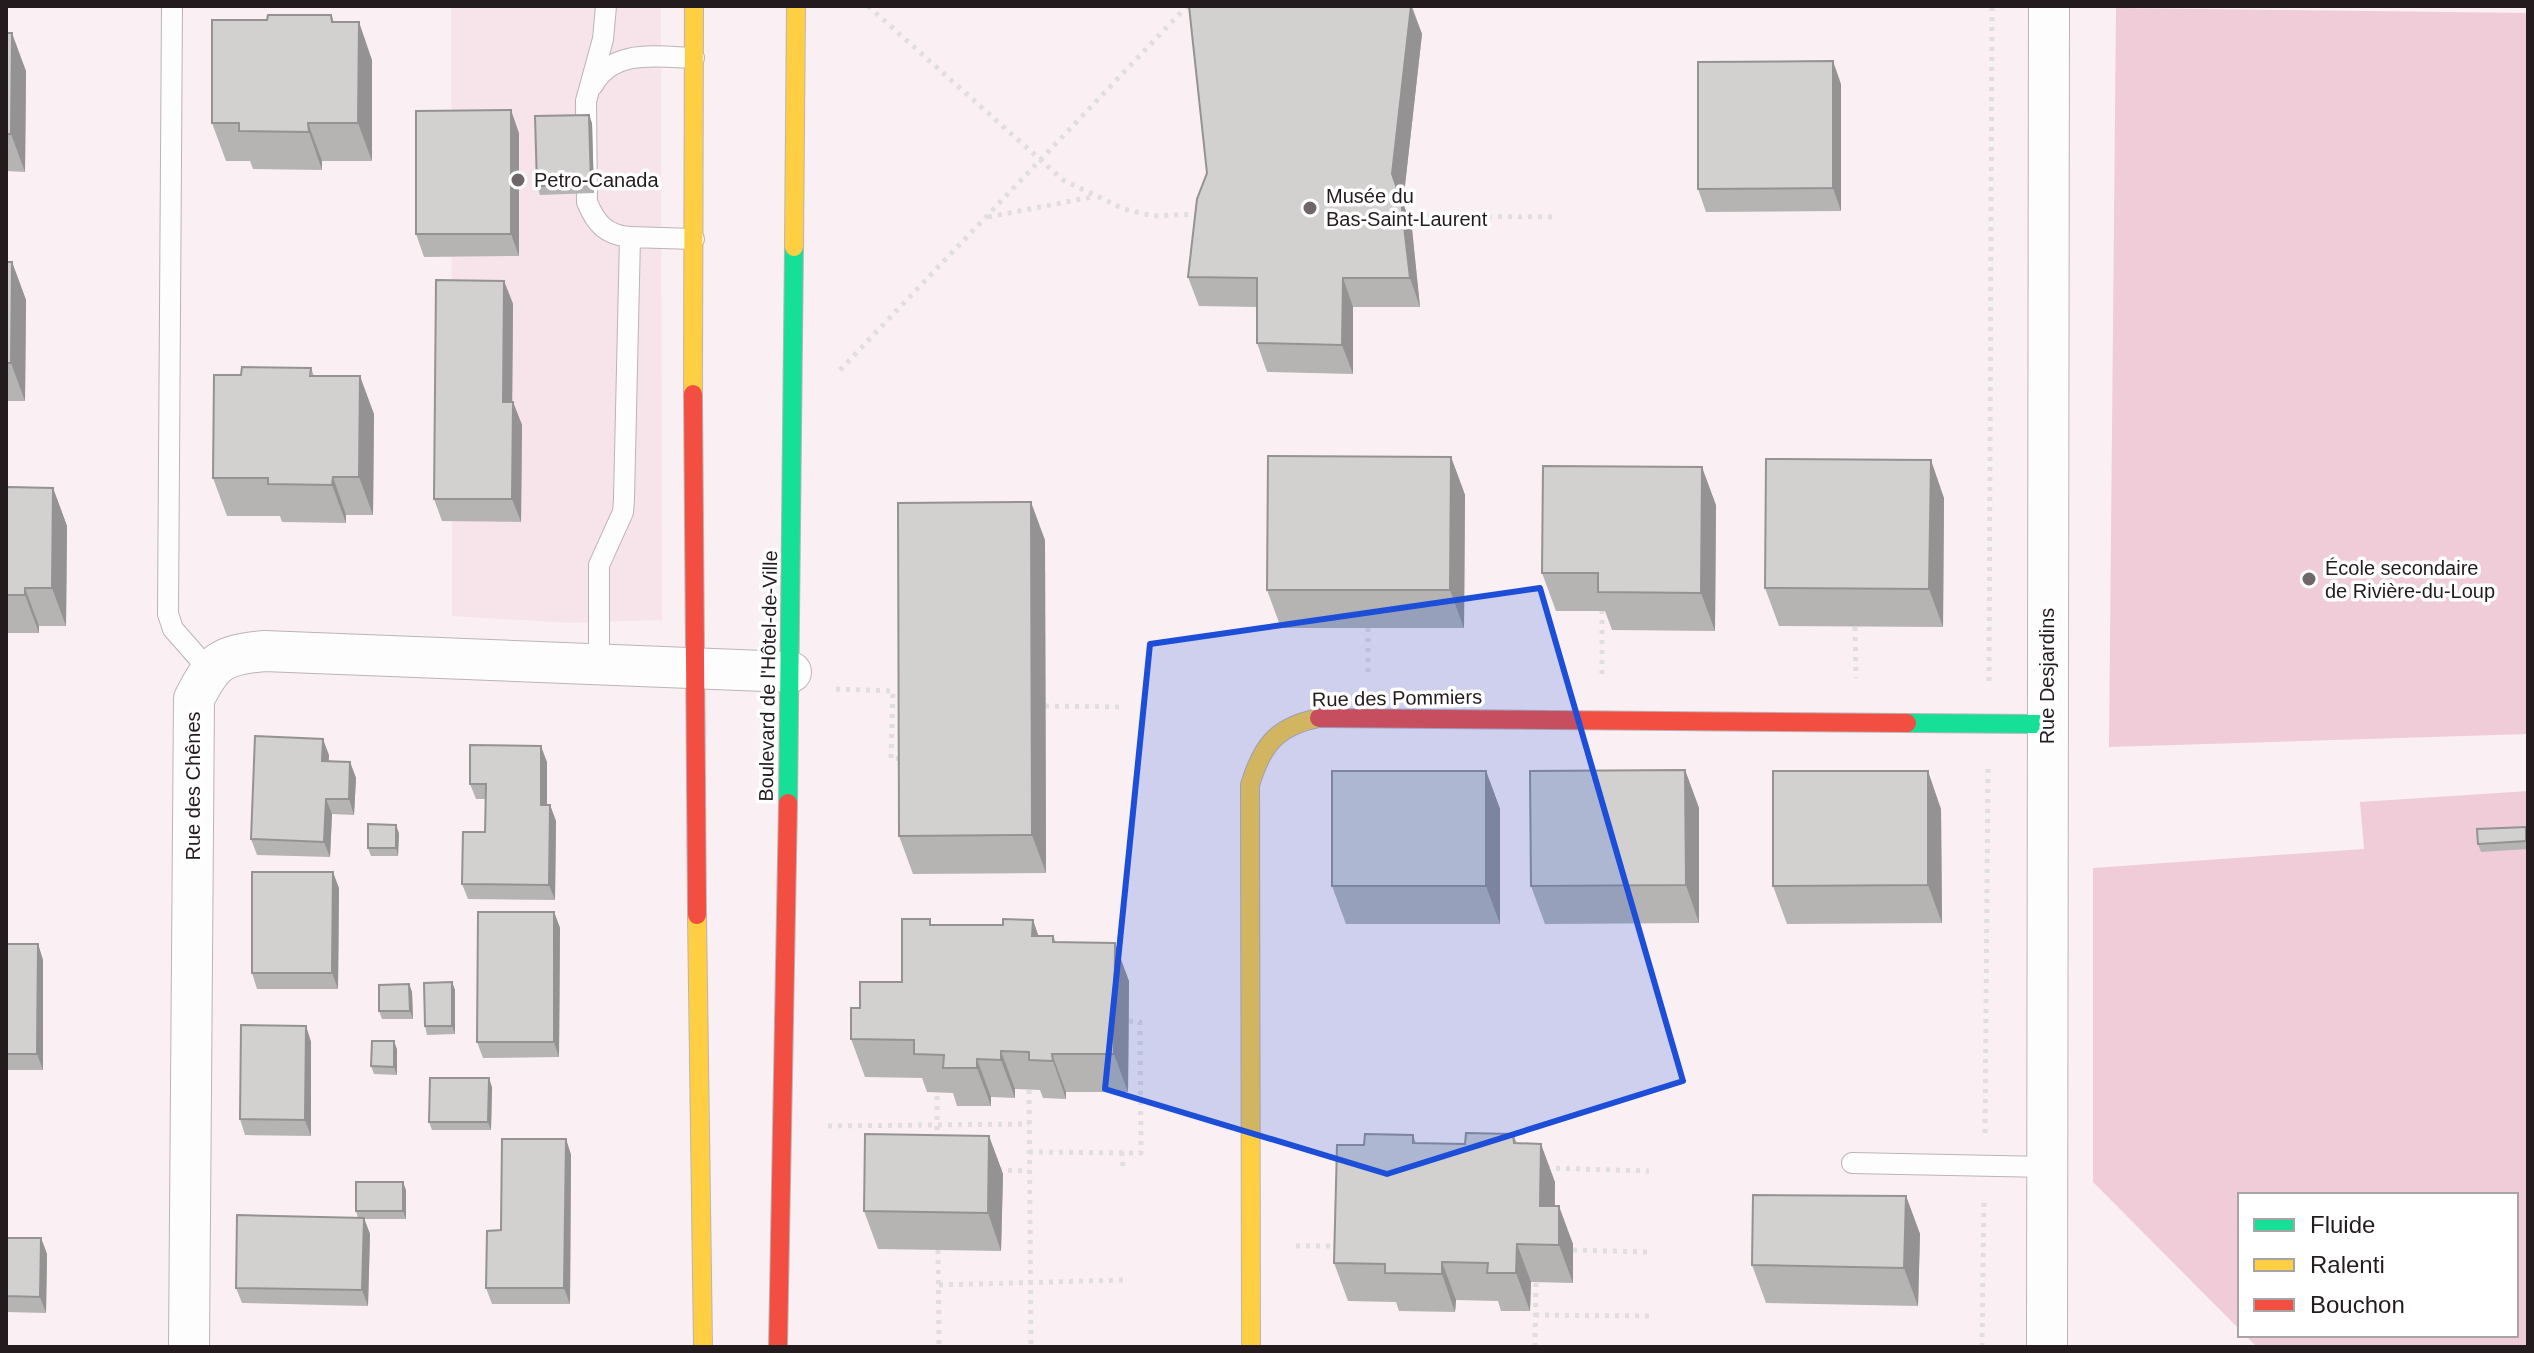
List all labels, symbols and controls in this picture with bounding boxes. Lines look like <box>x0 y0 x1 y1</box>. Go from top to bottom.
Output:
place label: Petro-Canada <box>534 169 659 191</box>
marker: Petro-Canada <box>509 171 527 189</box>
place label: Musée du Bas-Saint-Laurent <box>1326 185 1488 230</box>
marker: Musée du Bas-Saint-Laurent <box>1301 199 1319 217</box>
street label: Boulevard de l'Hôtel-de-Ville <box>755 550 781 802</box>
place label: École secondaire de Rivière-du-Loup <box>2325 557 2495 602</box>
marker: École secondaire de Rivière-du-Loup <box>2300 570 2318 588</box>
street label: Rue Desjardins <box>2036 608 2058 744</box>
street label: Rue des Pommiers <box>1312 686 1482 710</box>
street label: Rue des Chênes <box>182 712 204 860</box>
legend <box>2238 1193 2518 1337</box>
text: Fluide <box>2310 1211 2375 1238</box>
text: Ralenti <box>2310 1251 2385 1278</box>
text: Bouchon <box>2310 1291 2405 1318</box>

